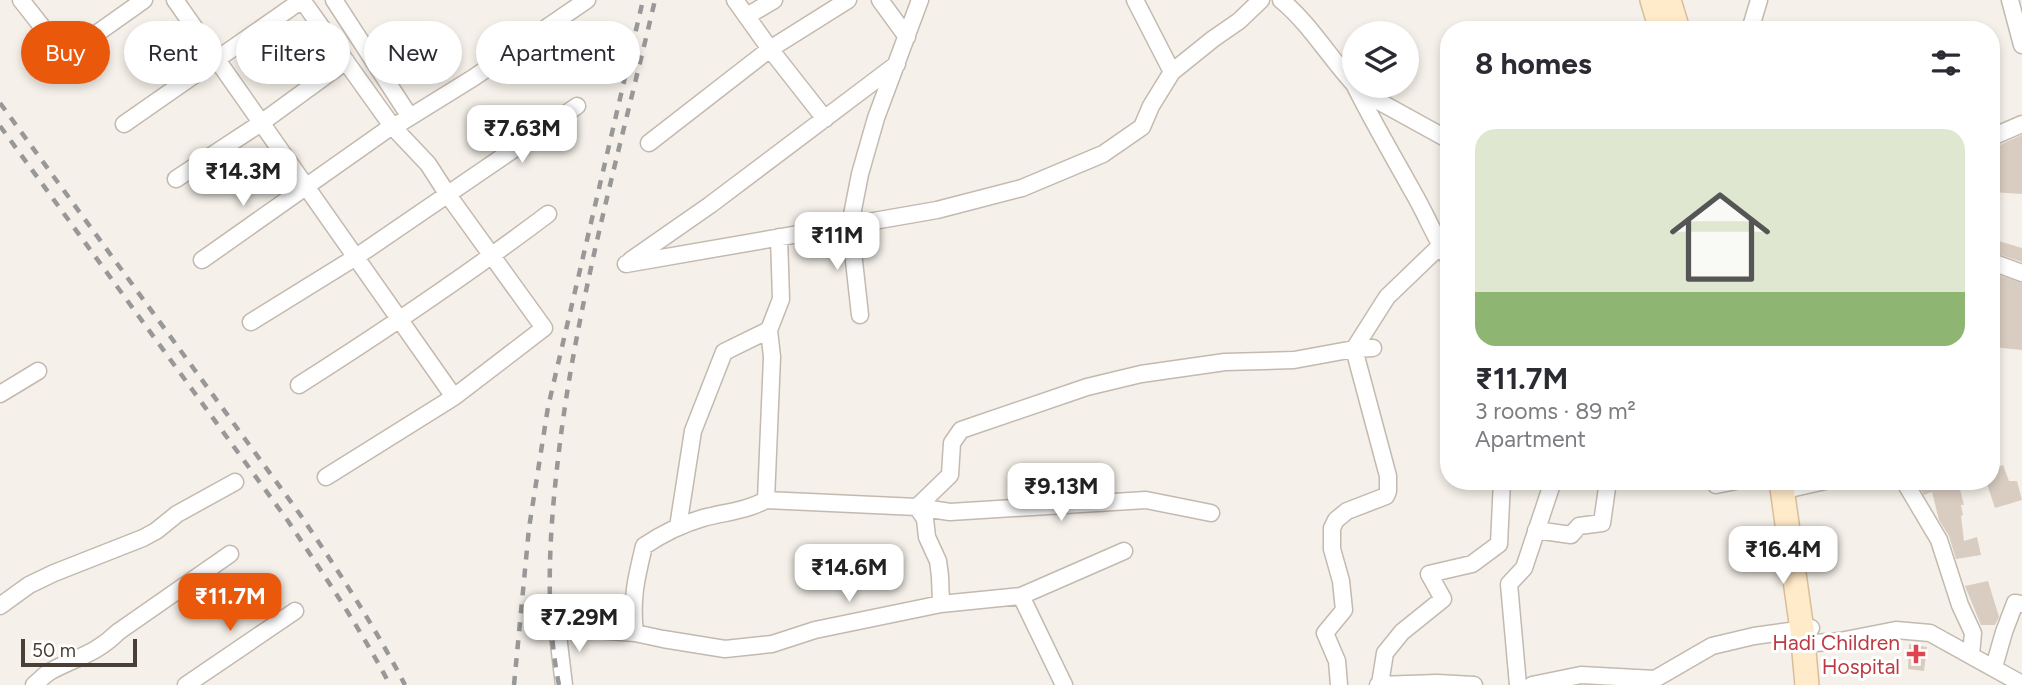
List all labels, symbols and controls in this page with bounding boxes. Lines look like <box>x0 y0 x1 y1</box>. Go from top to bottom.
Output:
chip: Buy <box>21 21 110 84</box>
chip: Rent <box>124 21 222 84</box>
chip: Filters <box>236 21 350 84</box>
chip: New <box>364 21 462 84</box>
chip: Apartment <box>476 21 640 84</box>
map controls <box>1342 21 1419 98</box>
button: layers <box>1342 21 1419 98</box>
icon: filters <box>1927 44 1965 82</box>
text: 8 homes <box>1475 45 1592 82</box>
pin: ₹7.63M <box>465 106 579 165</box>
text: ₹7.63M <box>483 114 561 142</box>
pin: ₹14.3M <box>186 148 300 208</box>
text: ₹14.3M <box>205 157 281 185</box>
icon: home <box>1657 174 1783 300</box>
pin: ₹11M <box>796 212 878 272</box>
text: ₹11M <box>811 221 863 249</box>
text: ₹11.7M <box>1475 360 1568 397</box>
text: 3 rooms · 89 m² <box>1475 397 1636 425</box>
text: Apartment <box>1475 425 1586 453</box>
pin: ₹9.13M <box>1004 463 1118 523</box>
text: ₹9.13M <box>1023 472 1099 500</box>
pin: ₹16.4M <box>1726 526 1840 586</box>
text: ₹16.4M <box>1745 535 1821 563</box>
pin: ₹14.6M <box>792 544 906 604</box>
text: ₹14.6M <box>811 553 887 581</box>
pin: ₹11.7M <box>173 574 287 633</box>
text: ₹11.7M <box>194 582 266 610</box>
pin: ₹7.29M <box>522 594 636 654</box>
text: ₹7.29M <box>540 603 618 631</box>
place label: Hadi Children Hospital <box>1772 630 1900 679</box>
scale bar <box>21 636 136 668</box>
text: 50 m <box>32 639 76 662</box>
marker: Hadi Children Hospital <box>1906 644 1926 664</box>

